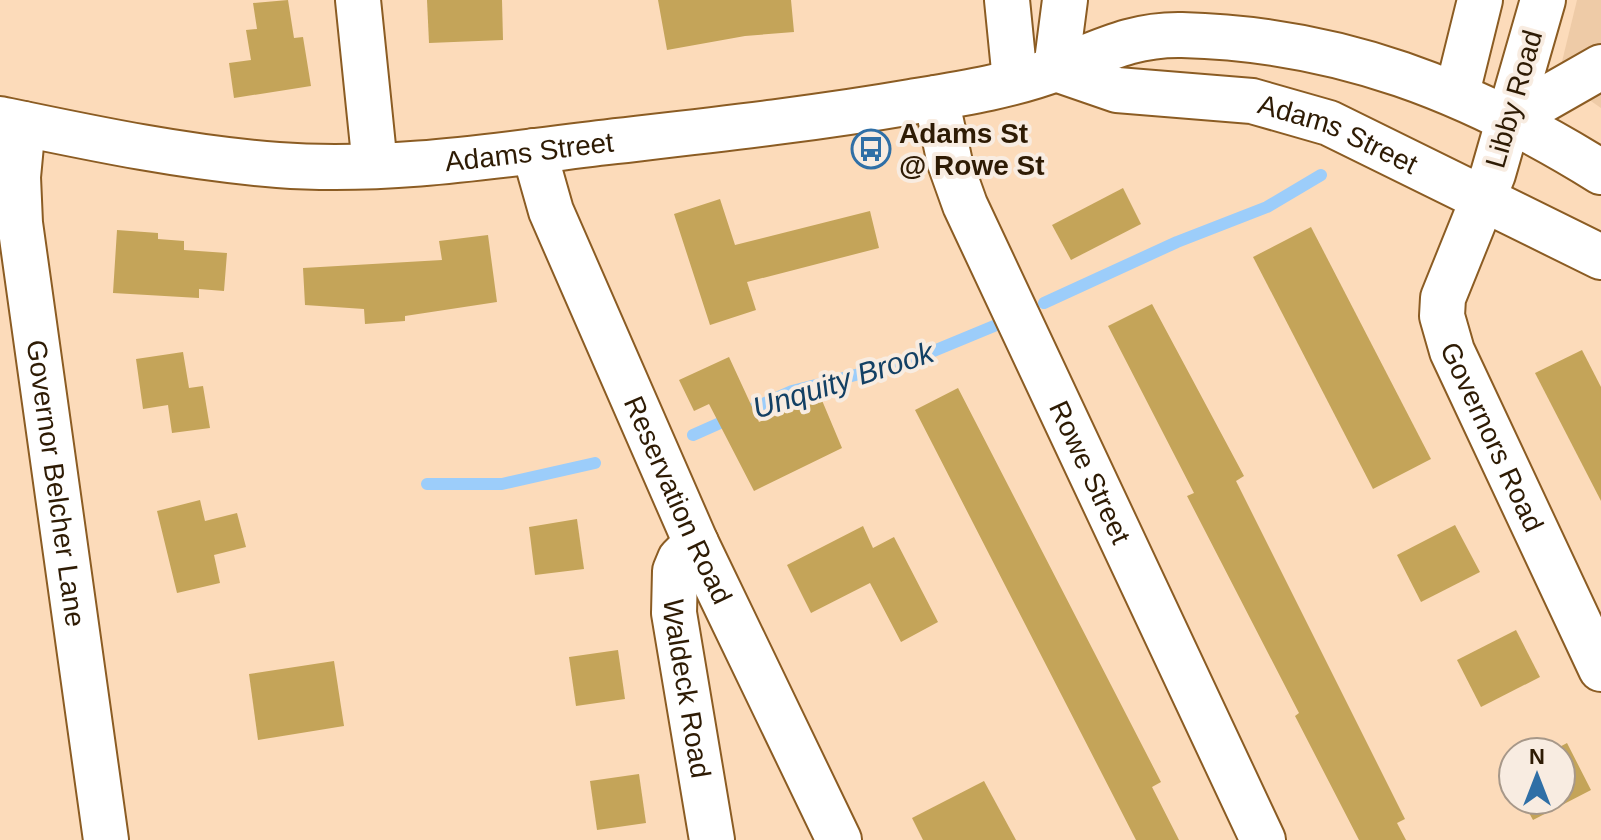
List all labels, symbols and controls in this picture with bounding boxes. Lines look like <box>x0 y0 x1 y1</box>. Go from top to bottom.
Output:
street label: Libby Road <box>1480 27 1548 171</box>
street label: Adams Street <box>1255 88 1423 180</box>
place label: Adams St @ Rowe St <box>899 118 1045 181</box>
street label: Adams Street <box>443 126 615 177</box>
bus stop icon: Adams St @ Rowe St <box>850 128 892 170</box>
water label: Unquity Brook <box>748 335 940 425</box>
street label: Governors Road <box>1435 337 1550 536</box>
street label: Governor Belcher Lane <box>21 338 92 629</box>
street label: Reservation Road <box>618 391 738 609</box>
street label: Rowe Street <box>1044 396 1137 549</box>
street label: Waldeck Road <box>658 598 717 780</box>
north arrow <box>1497 736 1577 816</box>
text: N <box>1529 744 1545 769</box>

